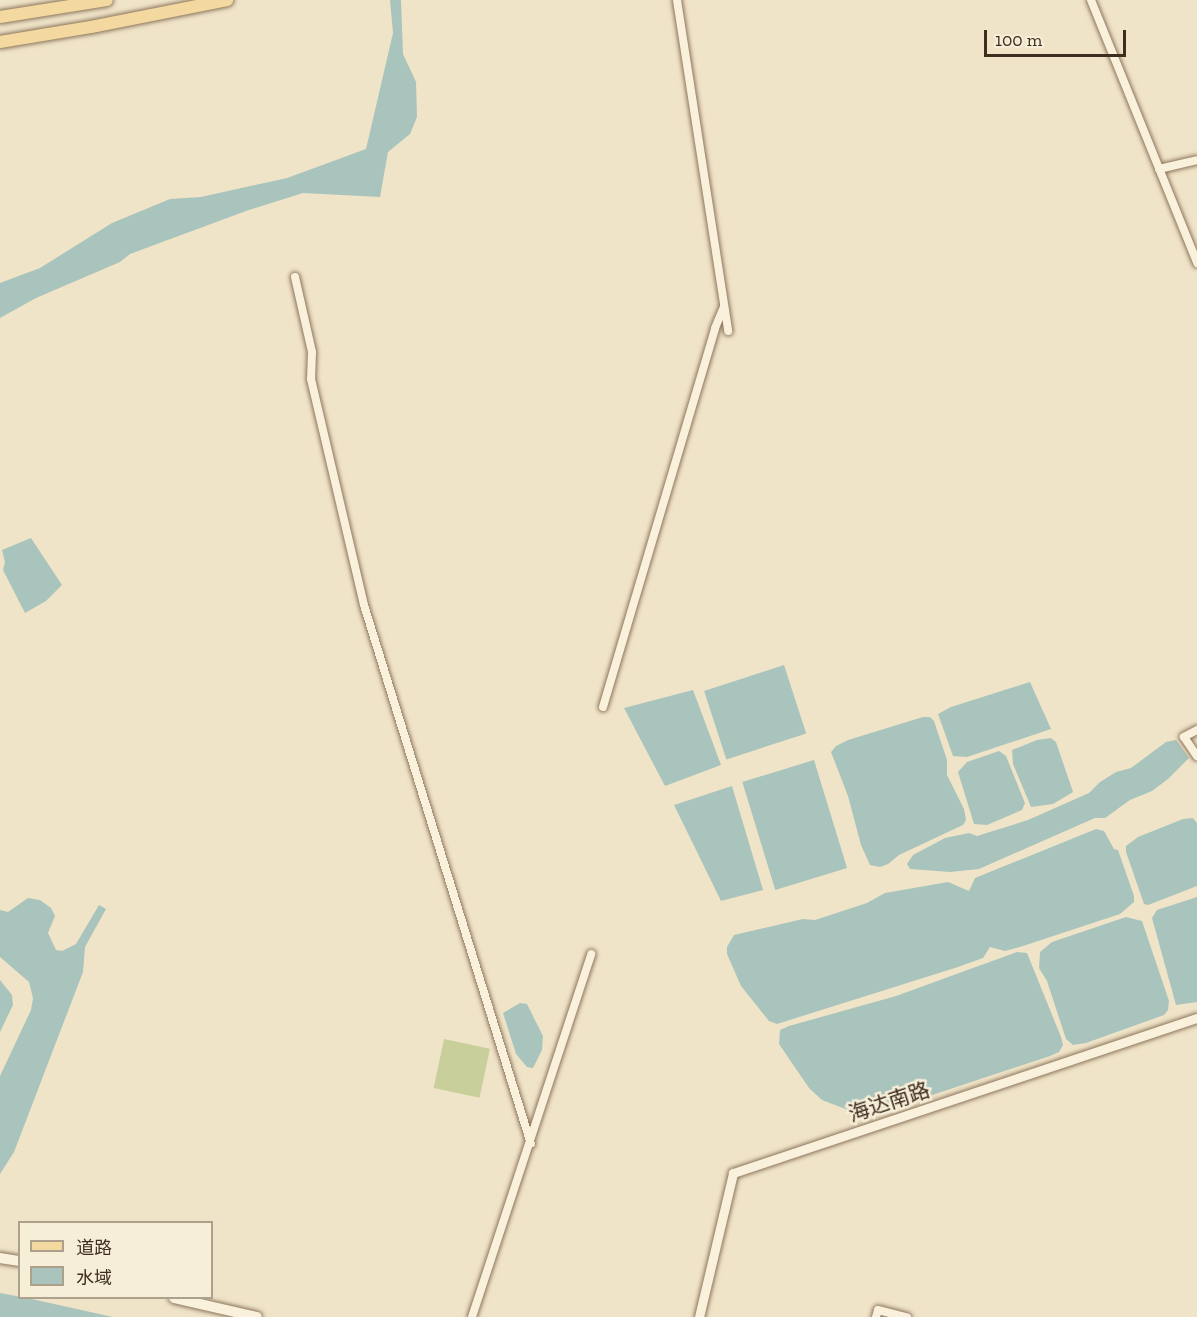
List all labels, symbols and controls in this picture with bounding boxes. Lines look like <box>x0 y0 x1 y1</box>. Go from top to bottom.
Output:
scale bar <box>987 18 1130 56</box>
text: 100 m <box>995 29 1042 51</box>
street label: 海达南路 <box>845 1077 933 1127</box>
legend <box>18 1221 213 1299</box>
text: 道路 <box>76 1237 112 1259</box>
text: 水域 <box>76 1267 112 1289</box>

